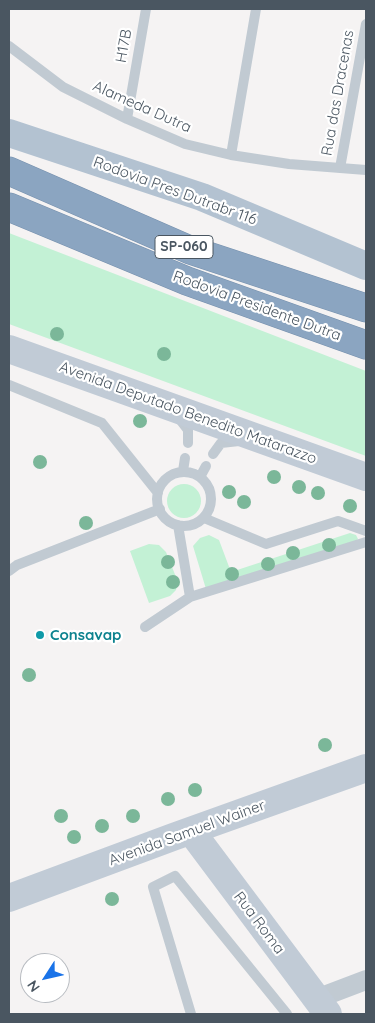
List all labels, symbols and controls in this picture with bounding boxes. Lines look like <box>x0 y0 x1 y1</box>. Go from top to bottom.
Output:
street label: H17B <box>112 28 136 64</box>
street label: Rua das Dracenas <box>318 29 358 157</box>
street label: Alameda Dutra <box>90 77 194 137</box>
street label: Rodovia Pres Dutrabr 116 <box>91 153 259 229</box>
road number: SP-060 <box>155 236 213 258</box>
street label: Rodovia Presidente Dutra <box>171 267 343 345</box>
street label: Avenida Deputado Benedito Matarazzo <box>57 358 319 468</box>
place label: Consavap <box>50 626 122 644</box>
marker: Consavap <box>34 629 46 641</box>
street label: Avenida Samuel Wainer <box>106 796 268 870</box>
street label: Rua Roma <box>230 888 288 958</box>
north arrow <box>20 953 70 1003</box>
text: N <box>23 977 44 995</box>

